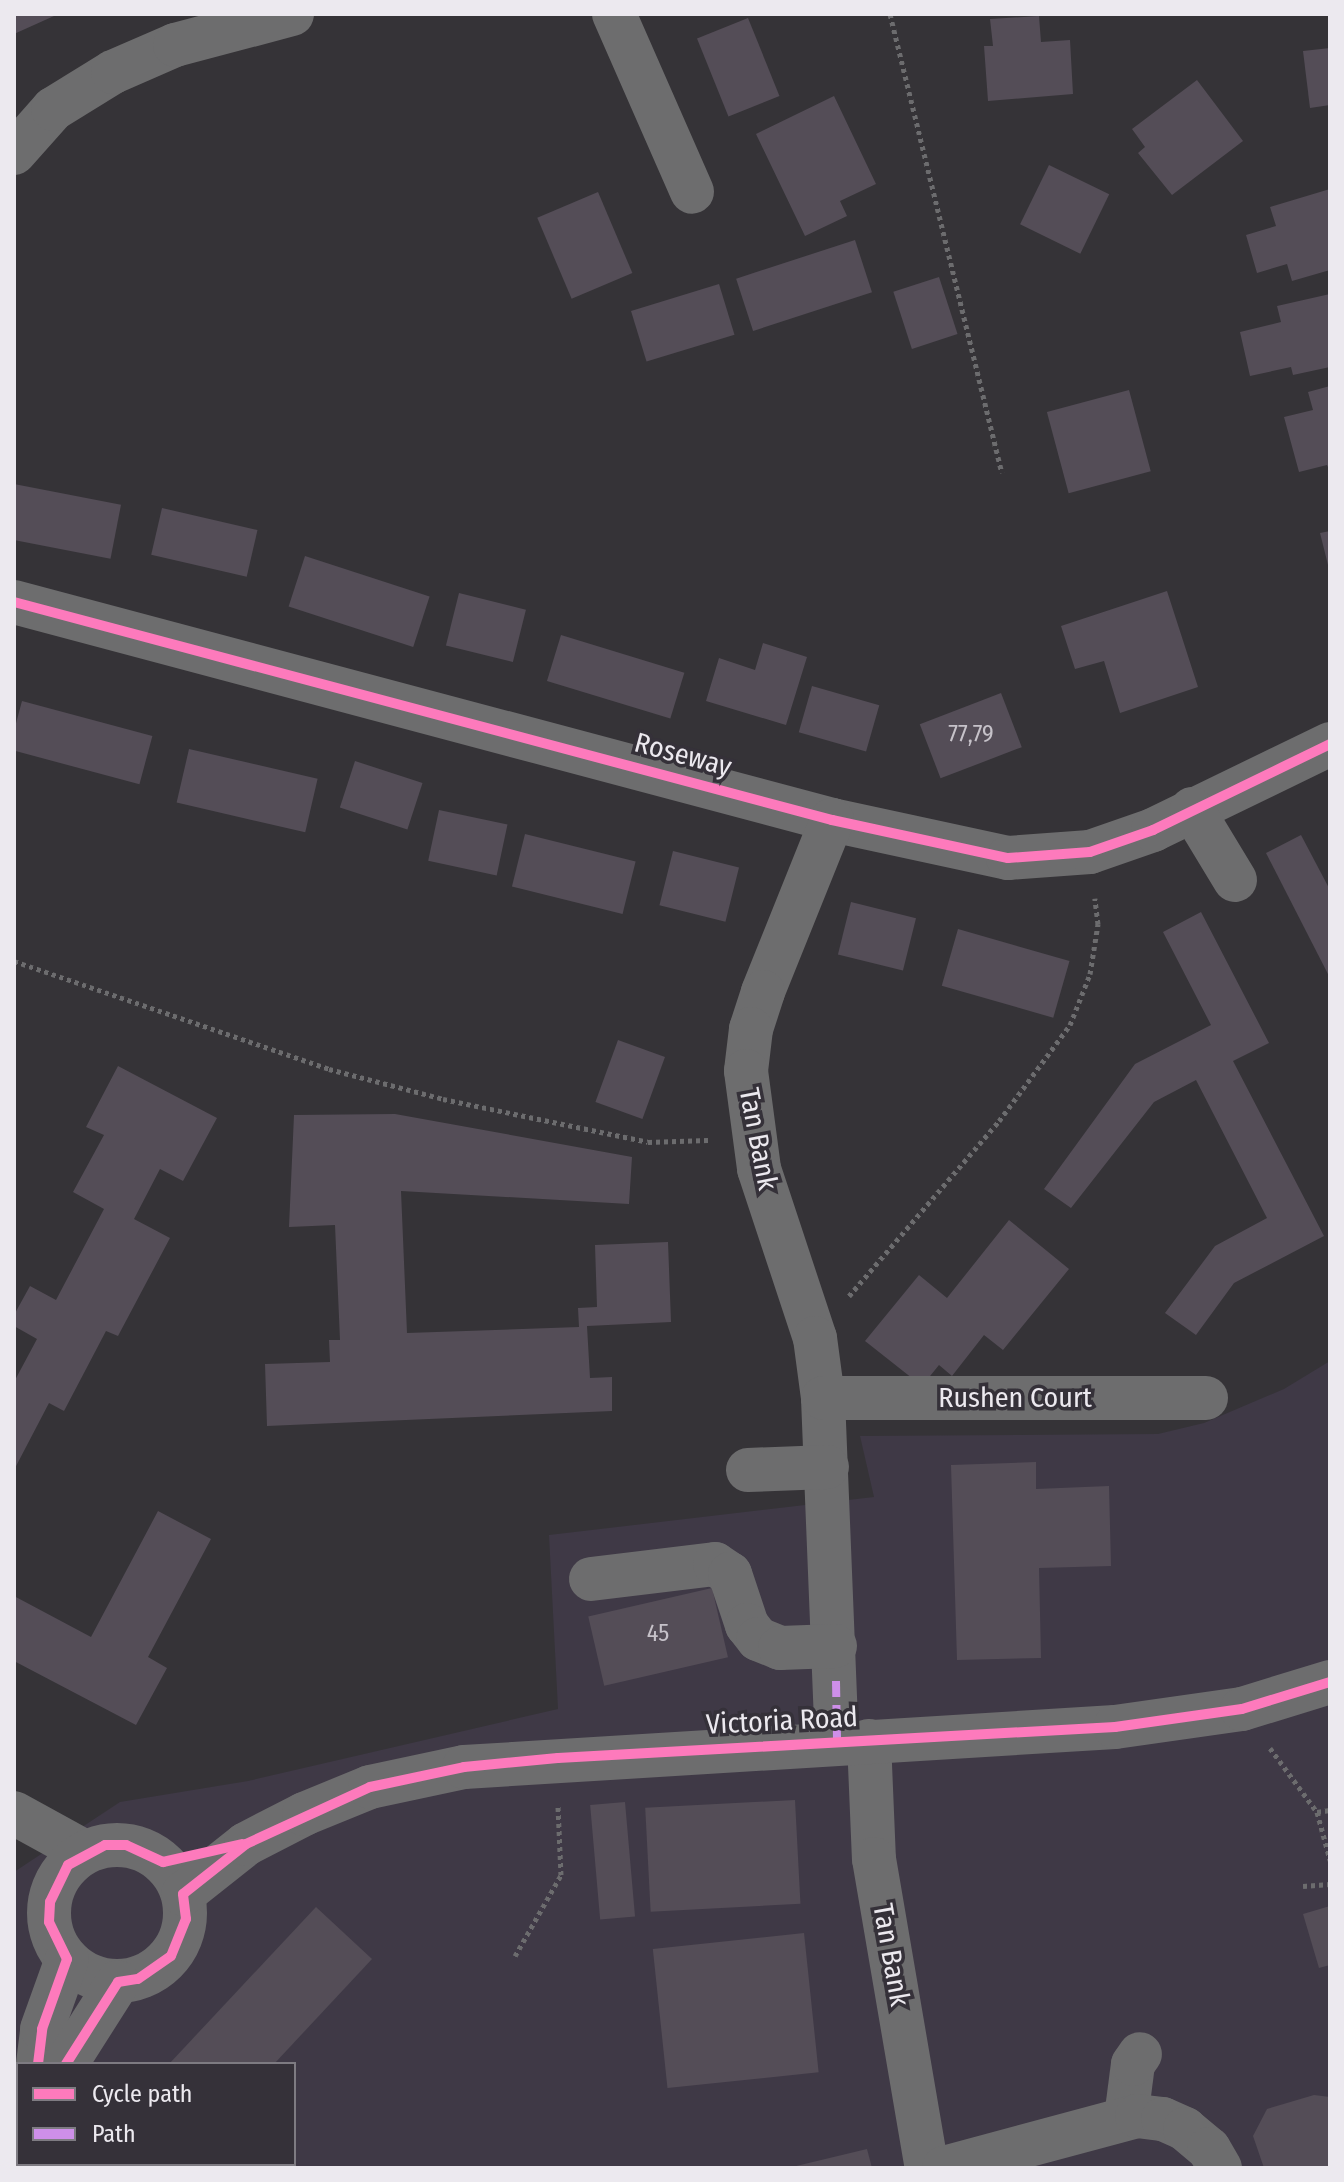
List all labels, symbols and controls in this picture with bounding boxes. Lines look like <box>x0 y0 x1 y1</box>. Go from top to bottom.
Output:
house number: 77,79 <box>948 721 994 749</box>
street label: Roseway <box>631 726 735 784</box>
street label: Tan Bank <box>732 1085 784 1193</box>
street label: Rushen Court <box>938 1381 1092 1415</box>
house number: 45 <box>647 1620 669 1648</box>
street label: Victoria Road <box>705 1700 859 1742</box>
street label: Tan Bank <box>865 1901 917 2009</box>
legend <box>16 2062 296 2166</box>
text: Cycle path <box>92 2080 192 2108</box>
text: Path <box>92 2120 136 2148</box>

